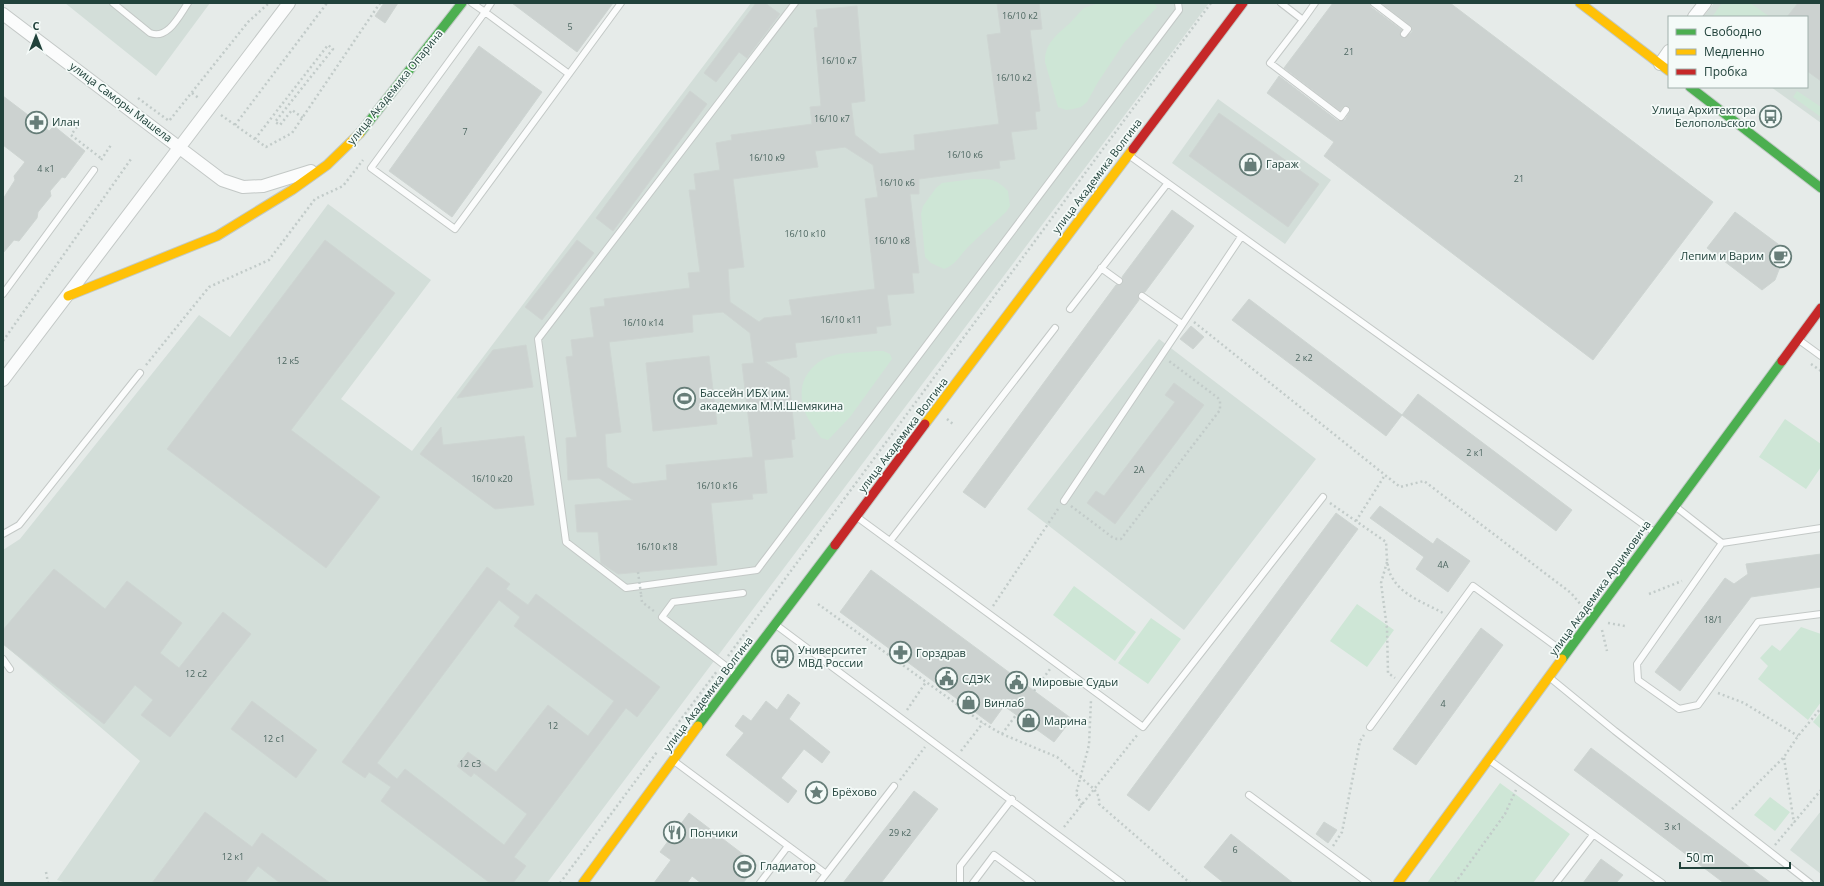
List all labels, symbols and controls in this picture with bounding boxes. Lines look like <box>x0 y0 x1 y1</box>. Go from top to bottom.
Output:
house number: 16/10 к2 <box>1002 9 1038 22</box>
north arrow <box>16 16 56 56</box>
legend <box>1668 16 1808 88</box>
text: С <box>32 18 40 33</box>
house number: 5 <box>567 20 573 33</box>
text: Свободно <box>1704 23 1762 40</box>
street label: улица Академика Опарина <box>344 26 446 147</box>
text: Медленно <box>1704 43 1764 60</box>
house number: 21 <box>1344 45 1354 58</box>
house number: 16/10 к7 <box>821 54 857 67</box>
street label: улица Саморы Машела <box>67 58 176 145</box>
text: Пробка <box>1704 63 1747 80</box>
house number: 16/10 к2 <box>996 71 1032 84</box>
place label: Улица Архитектора Белопольского <box>1652 102 1756 130</box>
bus stop icon: Улица Архитектора Белопольского <box>1758 103 1784 129</box>
pharmacy icon: Илан <box>23 109 49 135</box>
house number: 16/10 к7 <box>814 112 850 125</box>
place label: Илан <box>52 114 80 129</box>
street label: улица Академика Волгина <box>1048 115 1145 236</box>
house number: 7 <box>462 125 468 138</box>
house number: 16/10 к6 <box>947 148 983 161</box>
house number: 16/10 к9 <box>749 151 785 164</box>
shop icon: Гараж <box>1237 151 1263 177</box>
place label: Гараж <box>1266 156 1300 171</box>
house number: 4 к1 <box>37 162 55 175</box>
house number: 21 <box>1514 172 1524 185</box>
house number: 16/10 к6 <box>879 176 915 189</box>
house number: 16/10 к10 <box>784 227 826 240</box>
house number: 16/10 к8 <box>874 234 910 247</box>
cafe icon: Лепим и Варим <box>1767 243 1793 269</box>
place label: Лепим и Варим <box>1680 248 1764 263</box>
house number: 16/10 к11 <box>820 313 862 326</box>
house number: 16/10 к14 <box>622 316 664 329</box>
house number: 2 к2 <box>1295 351 1313 364</box>
house number: 12 к5 <box>277 354 299 367</box>
street label: улица Академика Волгина <box>854 374 951 495</box>
place label: Бассейн ИБХ им. академика М.М.Шемякина <box>700 385 843 413</box>
sports icon: Бассейн ИБХ им. академика М.М.Шемякина <box>671 386 697 412</box>
house number: 2 к1 <box>1466 446 1484 459</box>
house number: 2А <box>1134 463 1145 476</box>
house number: 16/10 к20 <box>471 472 513 485</box>
house number: 16/10 к16 <box>696 479 738 492</box>
street label: улица Академика Арцимовича <box>1545 517 1654 658</box>
house number: 16/10 к18 <box>636 540 678 553</box>
house number: 4А <box>1438 558 1449 571</box>
house number: 18/1 <box>1704 613 1722 626</box>
street label: улица Академика Волгина <box>659 633 756 754</box>
pharmacy icon: Горздрав <box>888 640 914 666</box>
place label: Университет МВД России <box>798 642 867 670</box>
bus stop icon: Университет МВД России <box>769 643 795 669</box>
place label: Горздрав <box>916 645 966 660</box>
public building icon: СДЭК <box>933 666 959 692</box>
house number: 12 с2 <box>185 667 207 680</box>
public building icon: Мировые Судьи <box>1003 669 1029 695</box>
place label: СДЭК <box>962 671 990 686</box>
place label: Мировые Судьи <box>1032 674 1118 689</box>
shop icon: Винлаб <box>955 690 981 716</box>
place label: Винлаб <box>984 695 1024 710</box>
house number: 4 <box>1440 697 1446 710</box>
shop icon: Марина <box>1016 708 1042 734</box>
place label: Марина <box>1044 713 1087 728</box>
house number: 12 <box>548 719 558 732</box>
house number: 12 с1 <box>263 732 285 745</box>
house number: 12 с3 <box>459 757 481 770</box>
place icon: Брёхово <box>804 779 830 805</box>
place label: Брёхово <box>832 784 877 799</box>
restaurant icon: Пончики <box>661 820 687 846</box>
house number: 3 к1 <box>1664 820 1682 833</box>
place label: Пончики <box>690 825 738 840</box>
house number: 29 к2 <box>889 826 911 839</box>
house number: 6 <box>1232 843 1238 856</box>
scale bar <box>1680 844 1790 870</box>
text: 50 m <box>1686 849 1714 866</box>
house number: 12 к1 <box>222 850 244 863</box>
sports icon: Гладиатор <box>732 853 758 879</box>
place label: Гладиатор <box>760 858 816 873</box>

